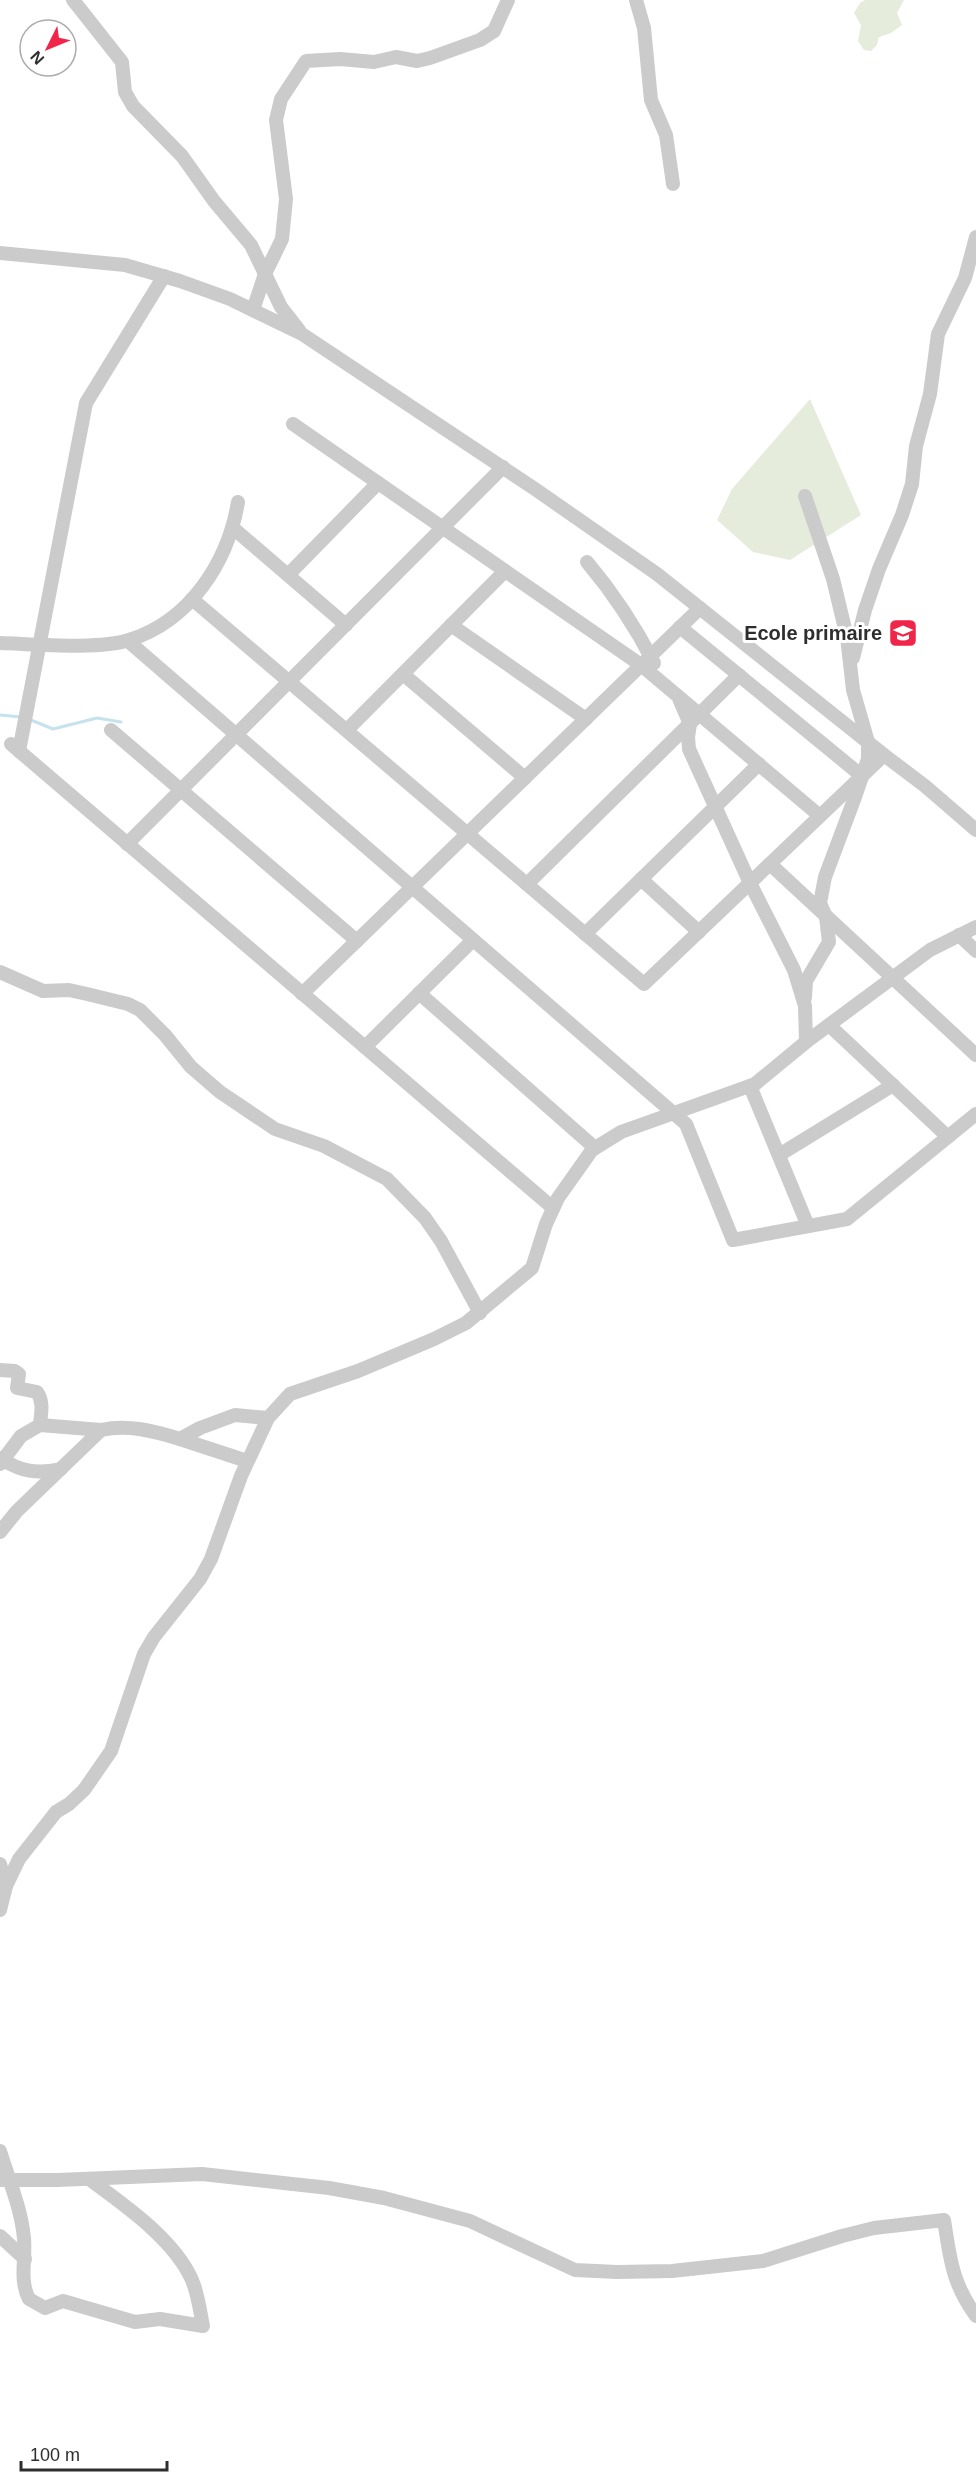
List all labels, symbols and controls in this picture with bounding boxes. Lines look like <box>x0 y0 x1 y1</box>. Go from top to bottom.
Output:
north arrow <box>18 18 78 78</box>
text: N <box>27 48 48 68</box>
school or university icon: Ecole primaire <box>887 617 919 649</box>
place label: Ecole primaire <box>744 622 882 644</box>
scale bar <box>21 2434 166 2472</box>
text: 100 m <box>30 2445 80 2465</box>

